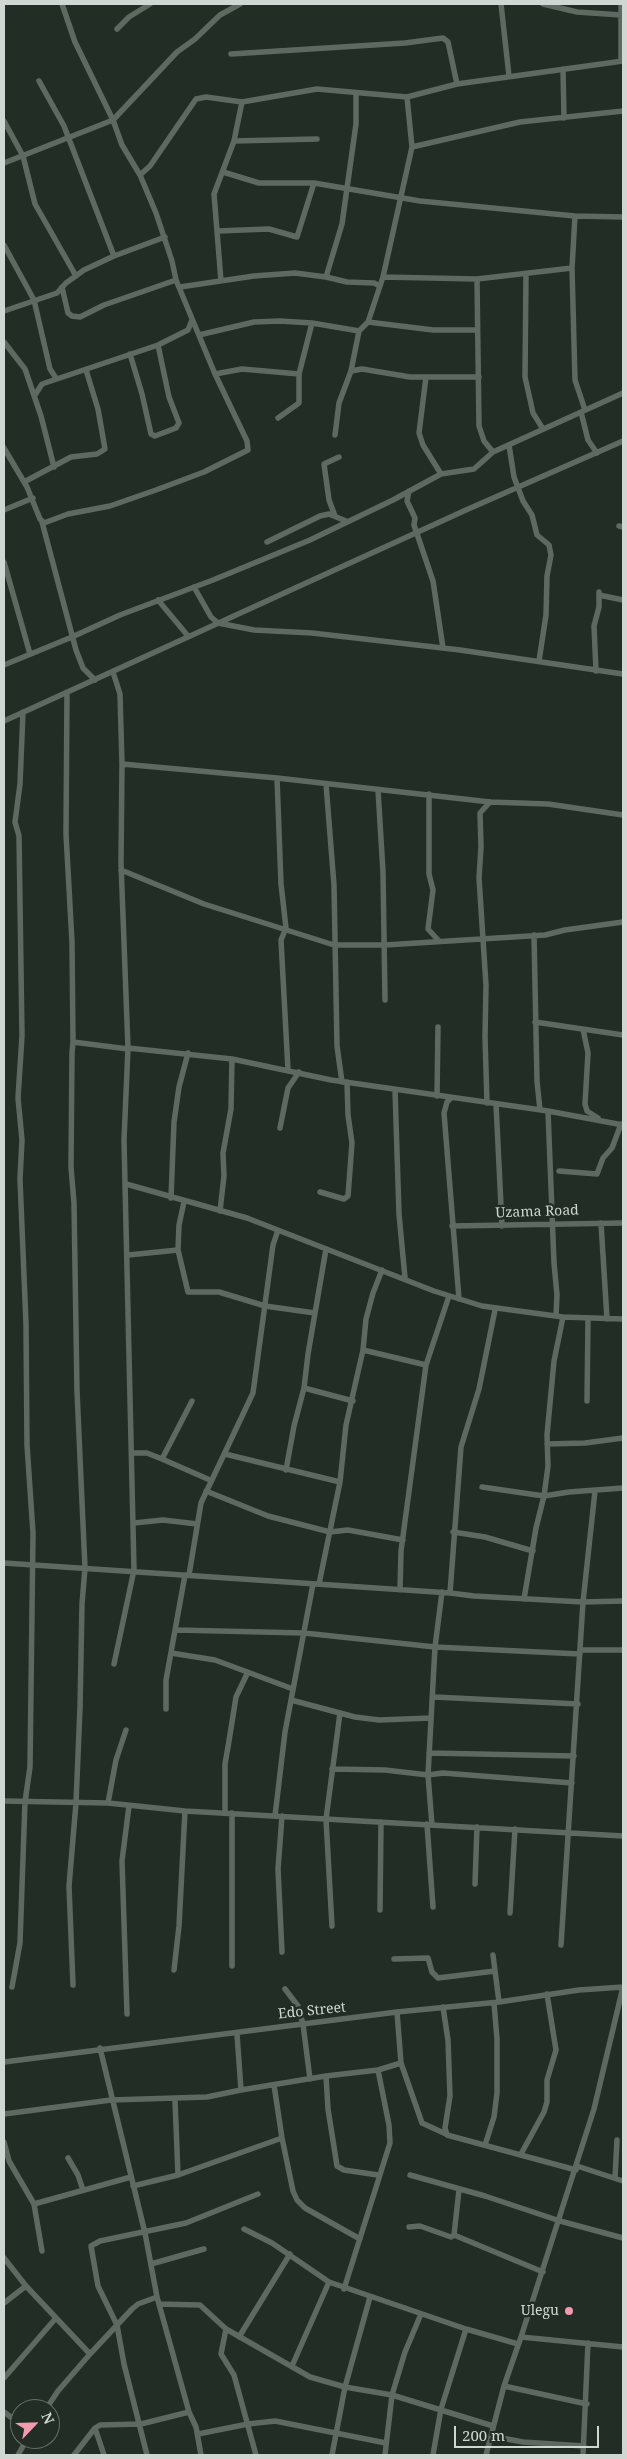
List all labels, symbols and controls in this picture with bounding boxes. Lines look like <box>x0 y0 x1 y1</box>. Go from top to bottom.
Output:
street label: Uzama Road <box>495 1202 579 1222</box>
street label: Edo Street <box>277 1999 347 2023</box>
place label: Ulegu <box>521 2303 559 2319</box>
marker: Ulegu <box>563 2305 575 2317</box>
north arrow <box>10 2399 60 2449</box>
text: N <box>37 2409 59 2427</box>
scale bar <box>457 2416 602 2448</box>
text: 200 m <box>462 2425 505 2445</box>

